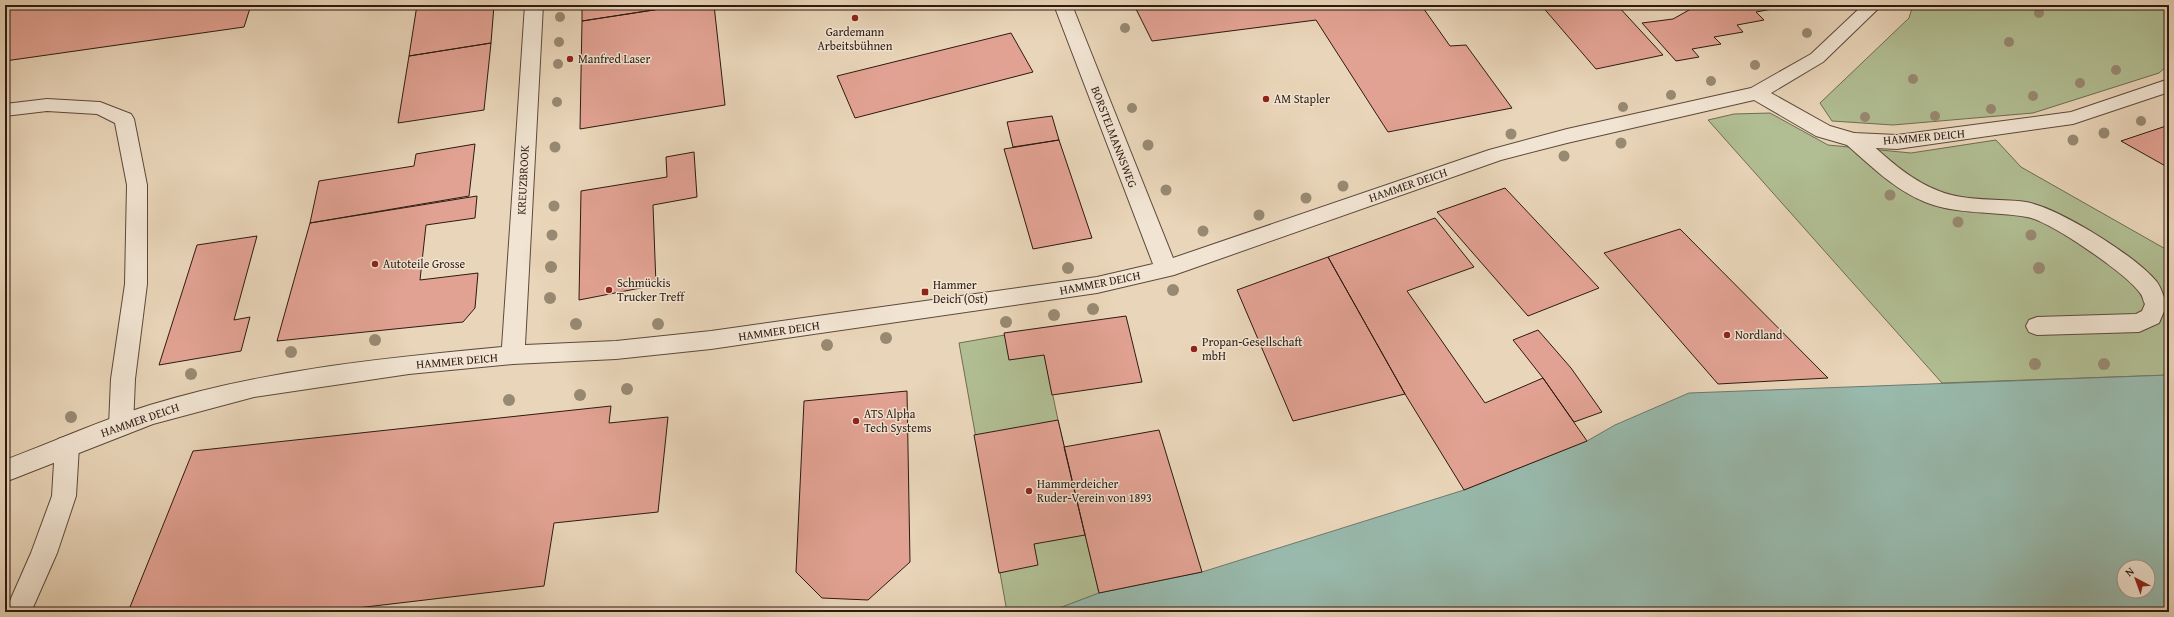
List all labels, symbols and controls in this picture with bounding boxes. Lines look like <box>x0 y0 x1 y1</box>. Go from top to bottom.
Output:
marker: Gardemann Arbeitsbühnen <box>850 13 860 23</box>
place label: Gardemann Arbeitsbühnen <box>818 23 893 54</box>
place label: Manfred Laser <box>578 50 650 67</box>
marker: Manfred Laser <box>565 54 575 64</box>
street label: BORSTELMANNSWEG <box>1087 84 1142 190</box>
place label: AM Stapler <box>1274 90 1330 107</box>
marker: AM Stapler <box>1261 94 1271 104</box>
street label: HAMMER DEICH <box>1882 124 1966 149</box>
street label: KREUZBROOK <box>512 144 533 215</box>
street label: HAMMER DEICH <box>1366 163 1449 206</box>
place label: Autoteile Grosse <box>383 255 465 272</box>
marker: Autoteile Grosse <box>370 259 380 269</box>
street label: HAMMER DEICH <box>1058 266 1142 299</box>
place label: Schmückis Trucker Treff <box>617 274 685 305</box>
place label: Hammer Deich (Ost) <box>933 276 988 307</box>
marker: Schmückis Trucker Treff <box>604 285 614 295</box>
marker: Hammer Deich (Ost) <box>920 287 930 297</box>
street label: HAMMER DEICH <box>737 316 821 345</box>
place label: Nordland <box>1735 326 1783 343</box>
marker: Nordland <box>1722 330 1732 340</box>
place label: Propan-Gesellschaft mbH <box>1202 333 1303 364</box>
marker: Propan-Gesellschaft mbH <box>1189 344 1199 354</box>
street label: HAMMER DEICH <box>415 348 499 373</box>
street label: HAMMER DEICH <box>98 398 181 441</box>
place label: ATS Alpha Tech Systems <box>864 405 932 436</box>
marker: ATS Alpha Tech Systems <box>851 416 861 426</box>
place label: Hammerdeicher Ruder-Verein von 1893 <box>1037 475 1152 506</box>
marker: Hammerdeicher Ruder-Verein von 1893 <box>1024 486 1034 496</box>
north arrow <box>2116 559 2156 599</box>
text: N <box>2121 563 2138 580</box>

